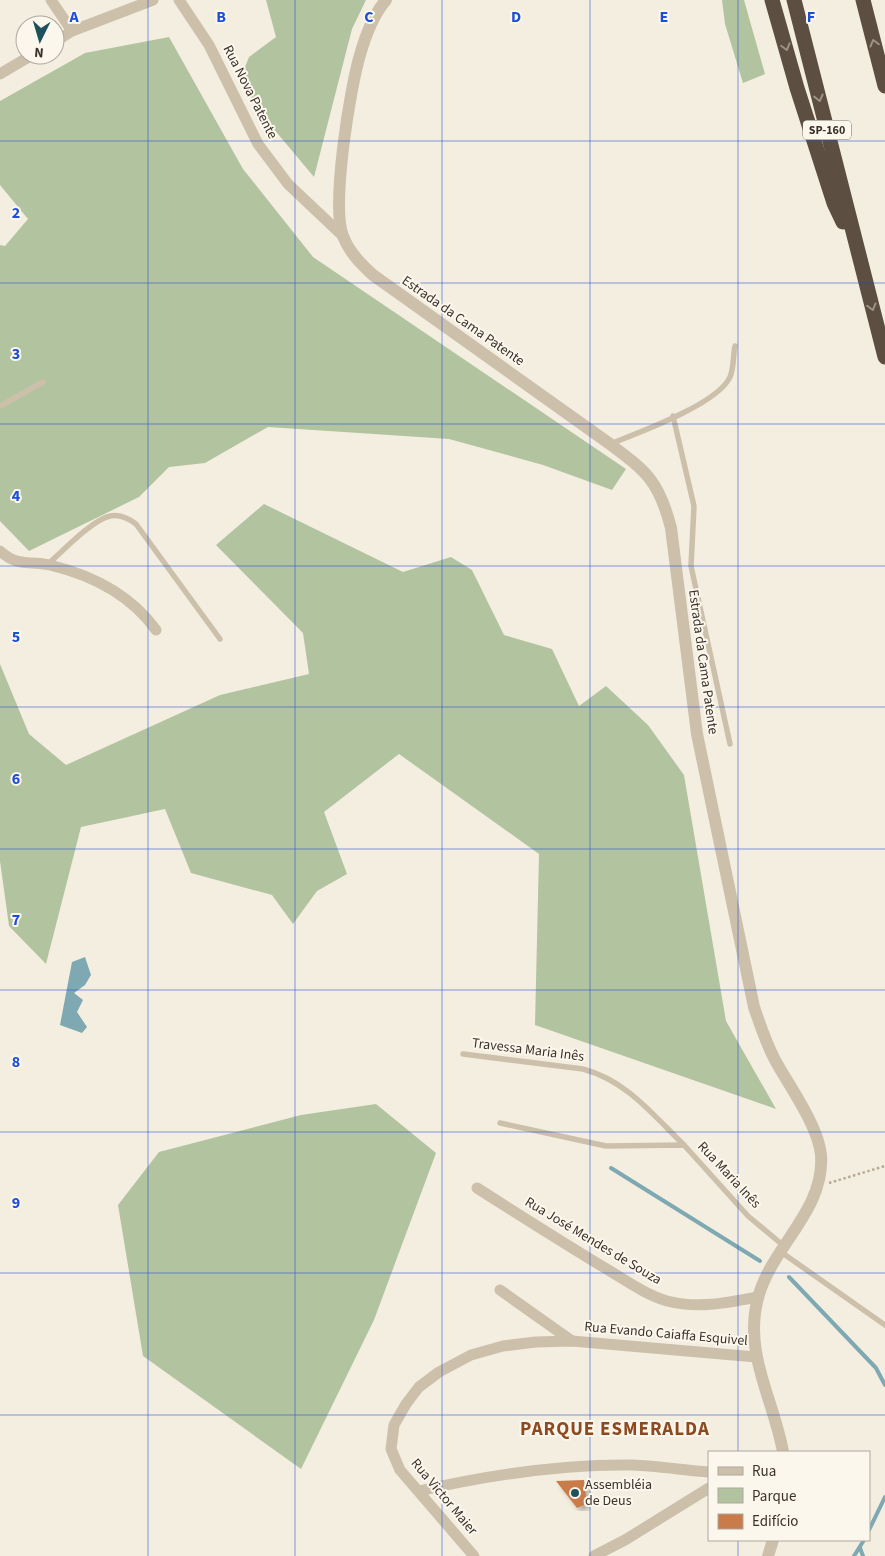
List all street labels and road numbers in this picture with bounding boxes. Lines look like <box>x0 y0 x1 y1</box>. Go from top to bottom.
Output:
street label: Rua Nova Patente <box>218 42 282 142</box>
road number: SP-160 <box>803 120 851 140</box>
street label: Estrada da Cama Patente <box>398 271 529 371</box>
street label: Estrada da Cama Patente <box>683 588 723 736</box>
street label: Travessa Maria Inês <box>471 1033 585 1067</box>
street label: Rua Maria Inês <box>693 1137 765 1213</box>
street label: Rua José Mendes de Souza <box>521 1192 665 1290</box>
street label: Rua Evando Caiaffa Esquivel <box>583 1317 749 1351</box>
street label: Rua Victor Maier <box>406 1454 482 1540</box>

